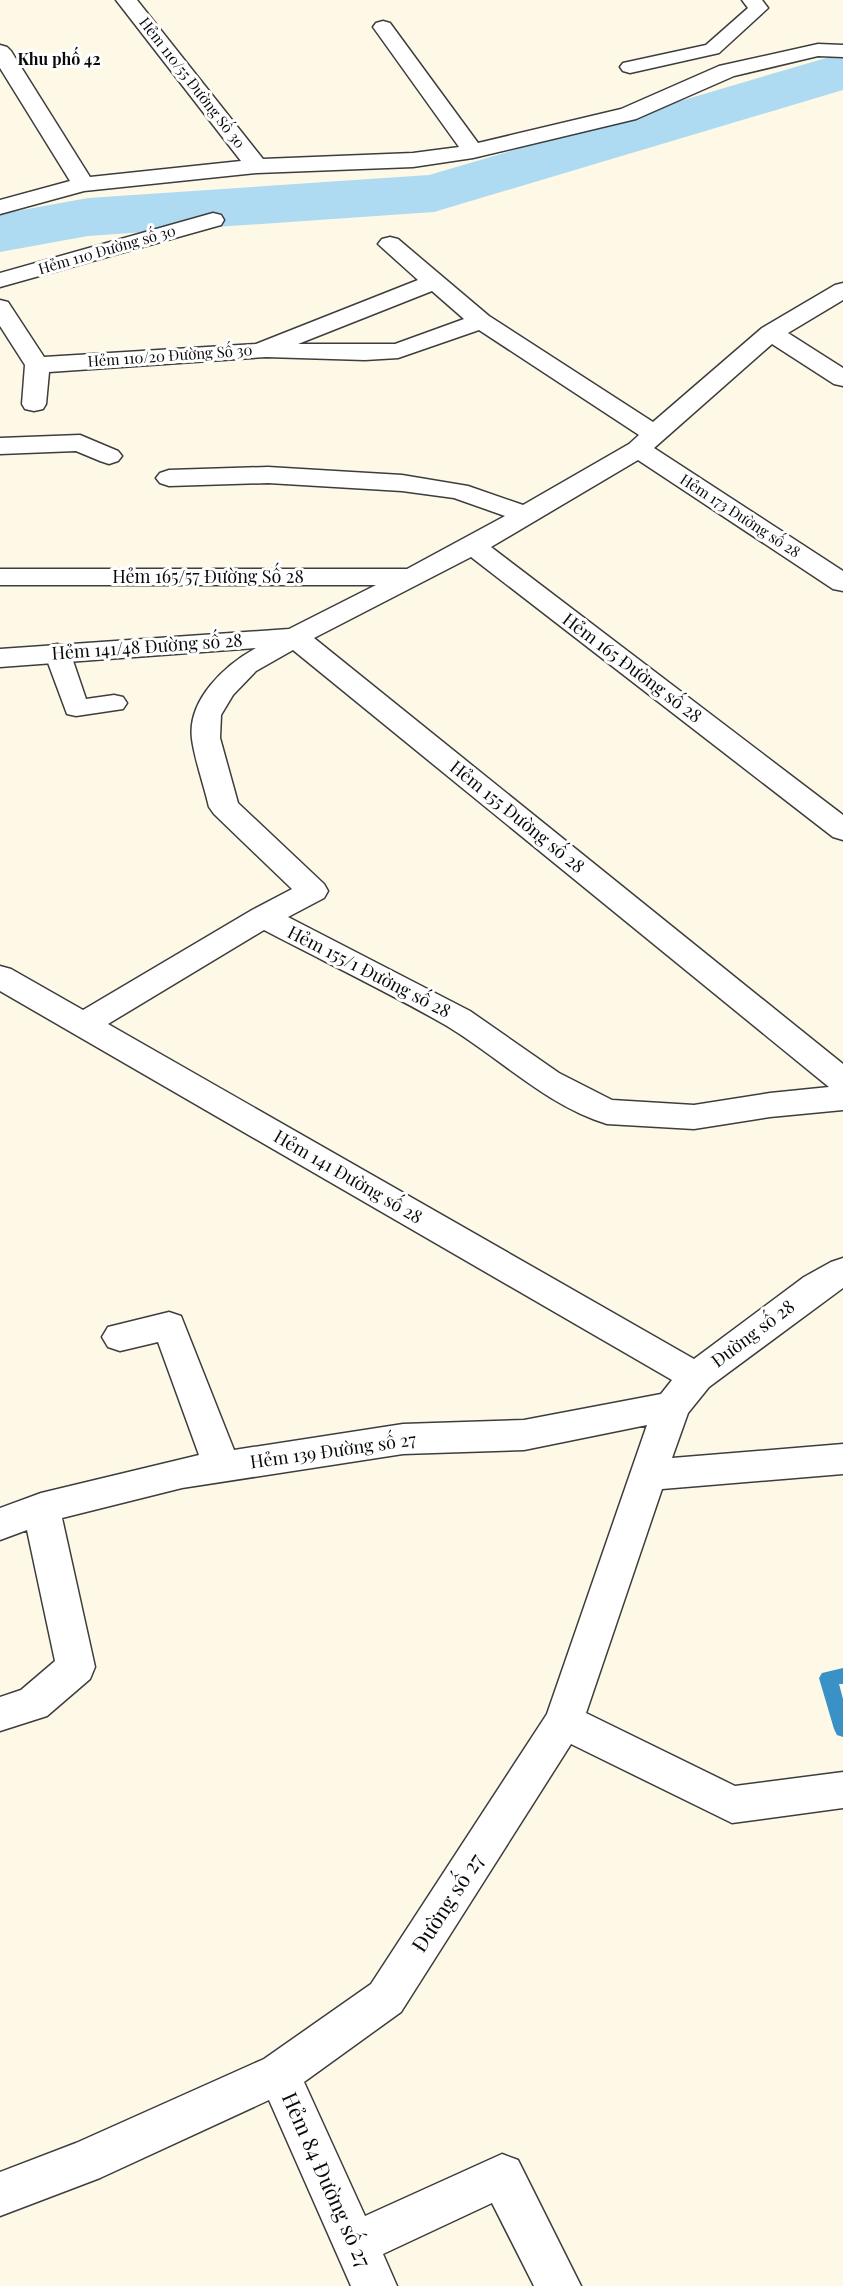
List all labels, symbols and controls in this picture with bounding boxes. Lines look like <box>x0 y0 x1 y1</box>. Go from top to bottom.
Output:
street label: Hẻm 110/55 Đường Số 30 <box>135 12 251 152</box>
district label: Khu phố 42 <box>17 46 101 69</box>
street label: Hẻm 110 Đường số 30 <box>35 219 178 278</box>
street label: Hẻm 110/20 Đường Số 30 <box>87 338 253 371</box>
street label: Hẻm 173 Đường số 28 <box>676 468 805 562</box>
street label: Hẻm 165/57 Đường Số 28 <box>112 562 304 588</box>
street label: Hẻm 165 Đường số 28 <box>558 605 708 728</box>
street label: Hẻm 141/48 Đường số 28 <box>50 625 243 665</box>
street label: Hẻm 155 Đường số 28 <box>445 753 591 878</box>
street label: Hẻm 155/1 Đường số 28 <box>284 918 456 1023</box>
street label: Hẻm 141 Đường số 28 <box>270 1122 428 1228</box>
street label: Đường số 28 <box>705 1292 799 1372</box>
street label: Hẻm 139 Đường số 27 <box>248 1424 418 1474</box>
street label: Đường số 27 <box>404 1847 489 1957</box>
street label: Hẻm 84 Đường số 27 <box>277 2087 379 2272</box>

